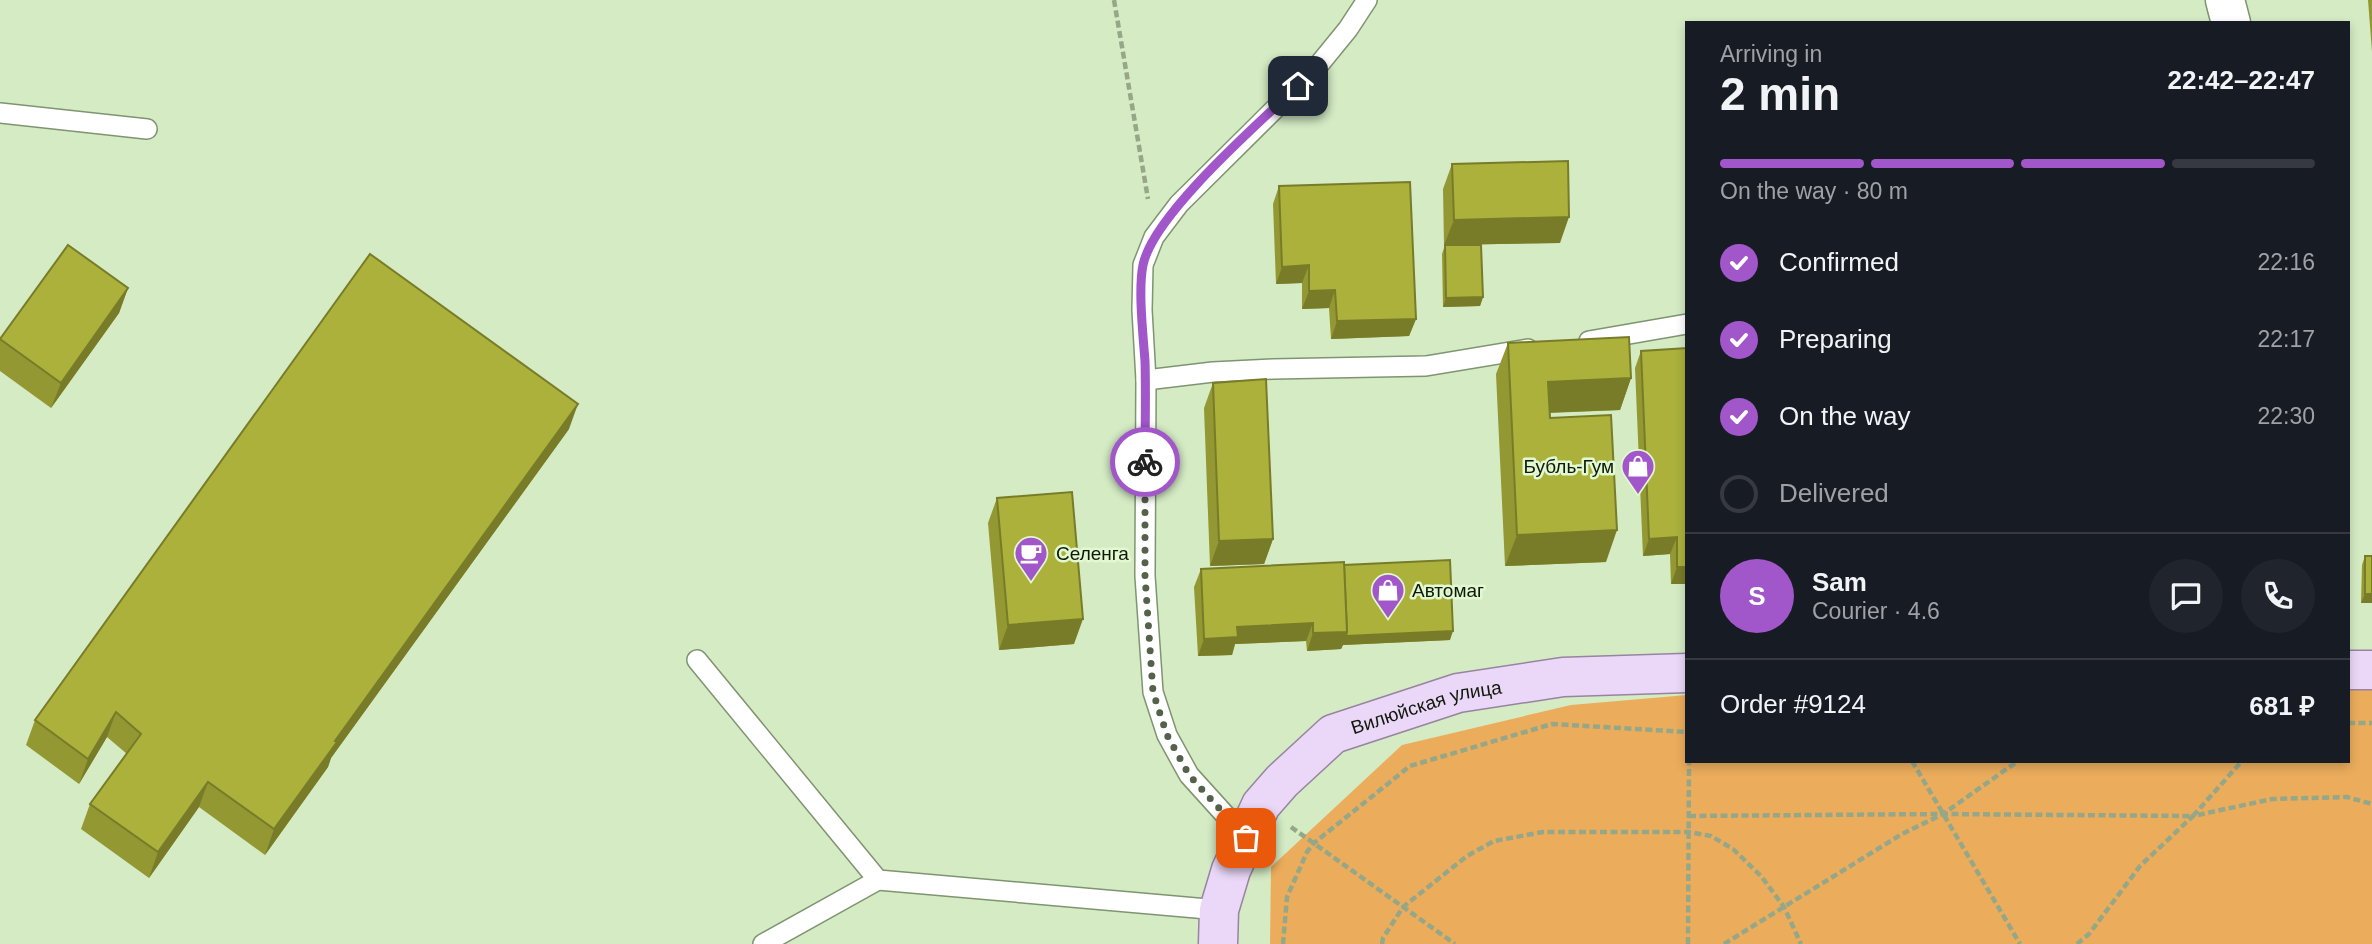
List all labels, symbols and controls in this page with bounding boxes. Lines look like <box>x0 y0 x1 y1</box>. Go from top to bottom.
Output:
text: Arriving in <box>1720 41 1822 67</box>
pin <box>1268 56 1328 116</box>
text: 22:42–22:47 <box>2168 65 2315 95</box>
icon: home <box>1279 67 1317 105</box>
text: 2 min <box>1720 68 1840 120</box>
text: On the way · 80 m <box>1720 178 1908 204</box>
icon: check <box>1720 244 1758 282</box>
text: Confirmed <box>1779 247 1899 277</box>
text: 22:16 <box>2257 249 2315 275</box>
icon: check <box>1720 321 1758 359</box>
text: Preparing <box>1779 324 1892 354</box>
text: 22:17 <box>2257 326 2315 352</box>
icon: check <box>1720 398 1758 436</box>
text: On the way <box>1779 401 1911 431</box>
text: 22:30 <box>2257 403 2315 429</box>
courier <box>1110 427 1180 497</box>
icon: bike <box>1126 443 1164 481</box>
shop icon: Бубль-Гум <box>1619 447 1657 496</box>
place label: Бубль-Гум <box>1524 456 1614 477</box>
text: Delivered <box>1779 478 1889 508</box>
cafe icon: Селенга <box>1012 534 1050 583</box>
place label: Селенга <box>1056 543 1129 564</box>
button: chat <box>2149 559 2223 633</box>
button: phone <box>2241 559 2315 633</box>
text: Sam <box>1812 567 1867 597</box>
shop icon: Автомаг <box>1369 571 1407 620</box>
place label: Автомаг <box>1412 580 1484 601</box>
text: S <box>1748 581 1766 611</box>
text: Courier · 4.6 <box>1812 598 1940 624</box>
street label: Вилюйская улица <box>1348 676 1503 738</box>
text: Order #9124 <box>1720 689 1866 719</box>
text: 681 ₽ <box>2249 691 2315 721</box>
pin <box>1216 808 1276 868</box>
icon: bag <box>1227 819 1265 857</box>

